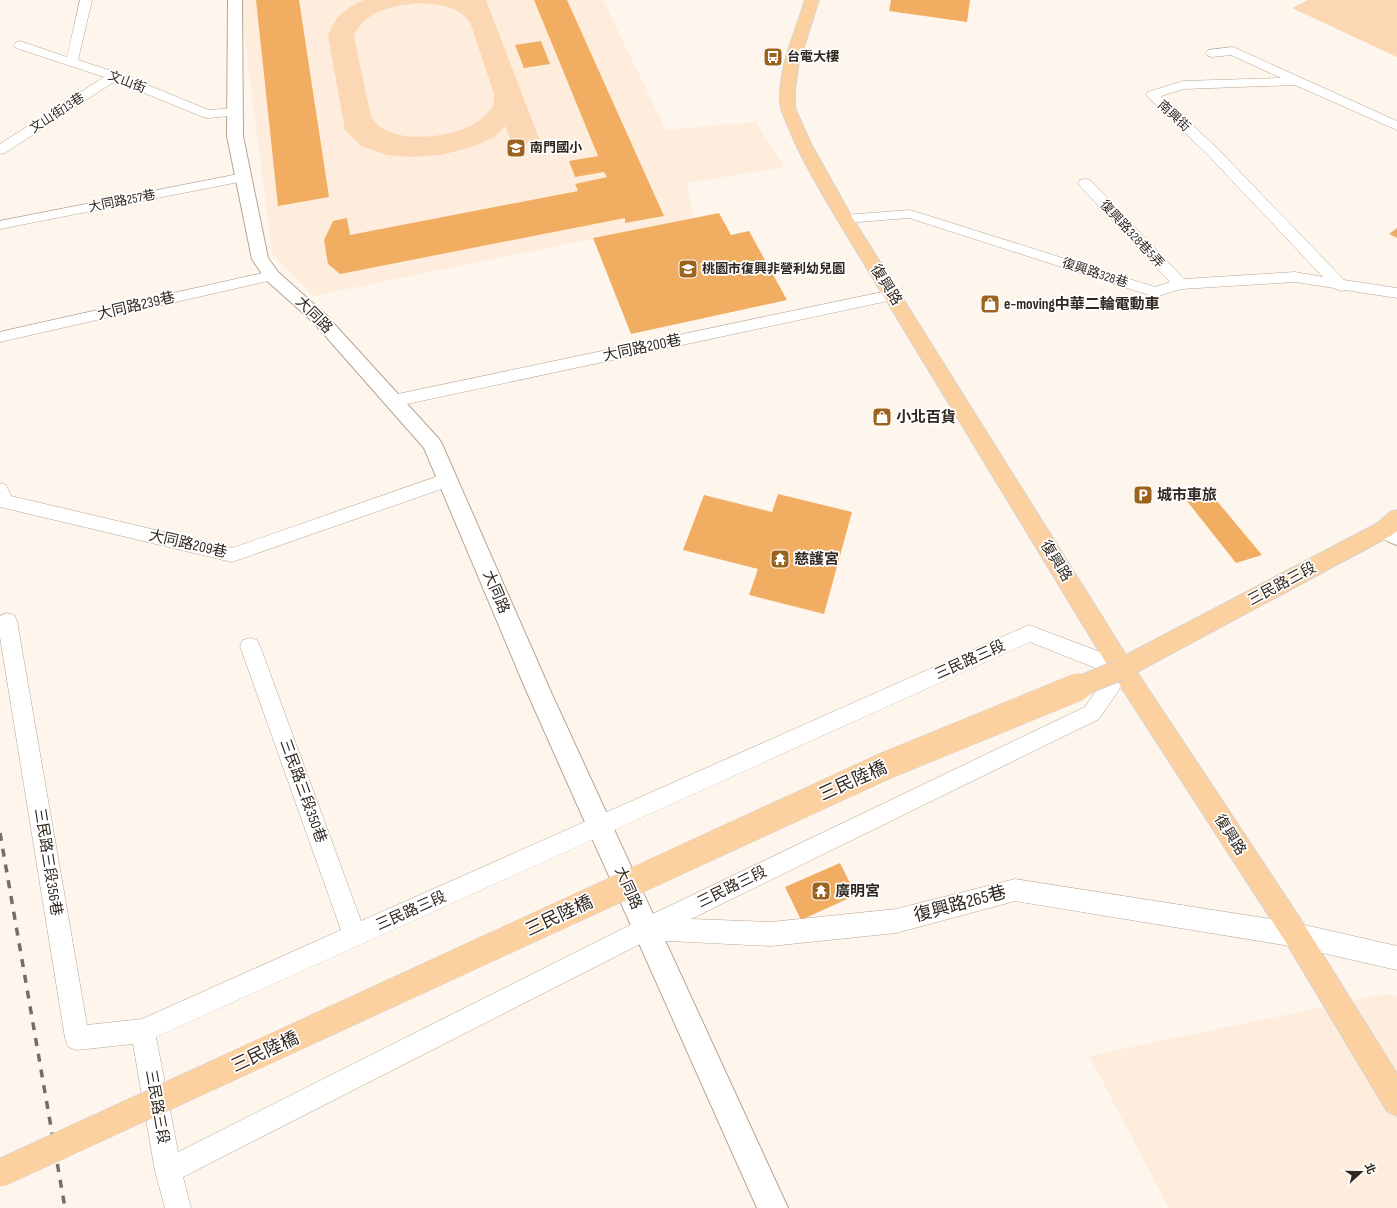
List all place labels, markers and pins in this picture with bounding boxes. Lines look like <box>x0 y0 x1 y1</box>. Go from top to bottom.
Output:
bus stop icon: 台電大樓 <box>762 46 784 68</box>
place label: 台電大樓 <box>787 49 839 65</box>
school or university icon: 南門國小 <box>505 137 527 159</box>
place label: 南門國小 <box>530 140 583 156</box>
school or university icon: 桃園市復興非營利幼兒園 <box>677 258 699 280</box>
place label: 桃園市復興非營利幼兒園 <box>702 261 845 277</box>
shop icon: e-moving中華二輪電動車 <box>979 293 1001 315</box>
place label: e-moving中華二輪電動車 <box>1004 295 1160 314</box>
shop icon: 小北百貨 <box>871 406 893 428</box>
place label: 小北百貨 <box>896 408 956 427</box>
parking icon: 城市車旅 <box>1132 484 1154 506</box>
place label: 城市車旅 <box>1157 486 1217 505</box>
temple icon: 慈護宮 <box>769 548 791 570</box>
place label: 慈護宮 <box>794 550 839 569</box>
temple icon: 廣明宮 <box>810 880 832 902</box>
place label: 廣明宮 <box>835 882 880 901</box>

